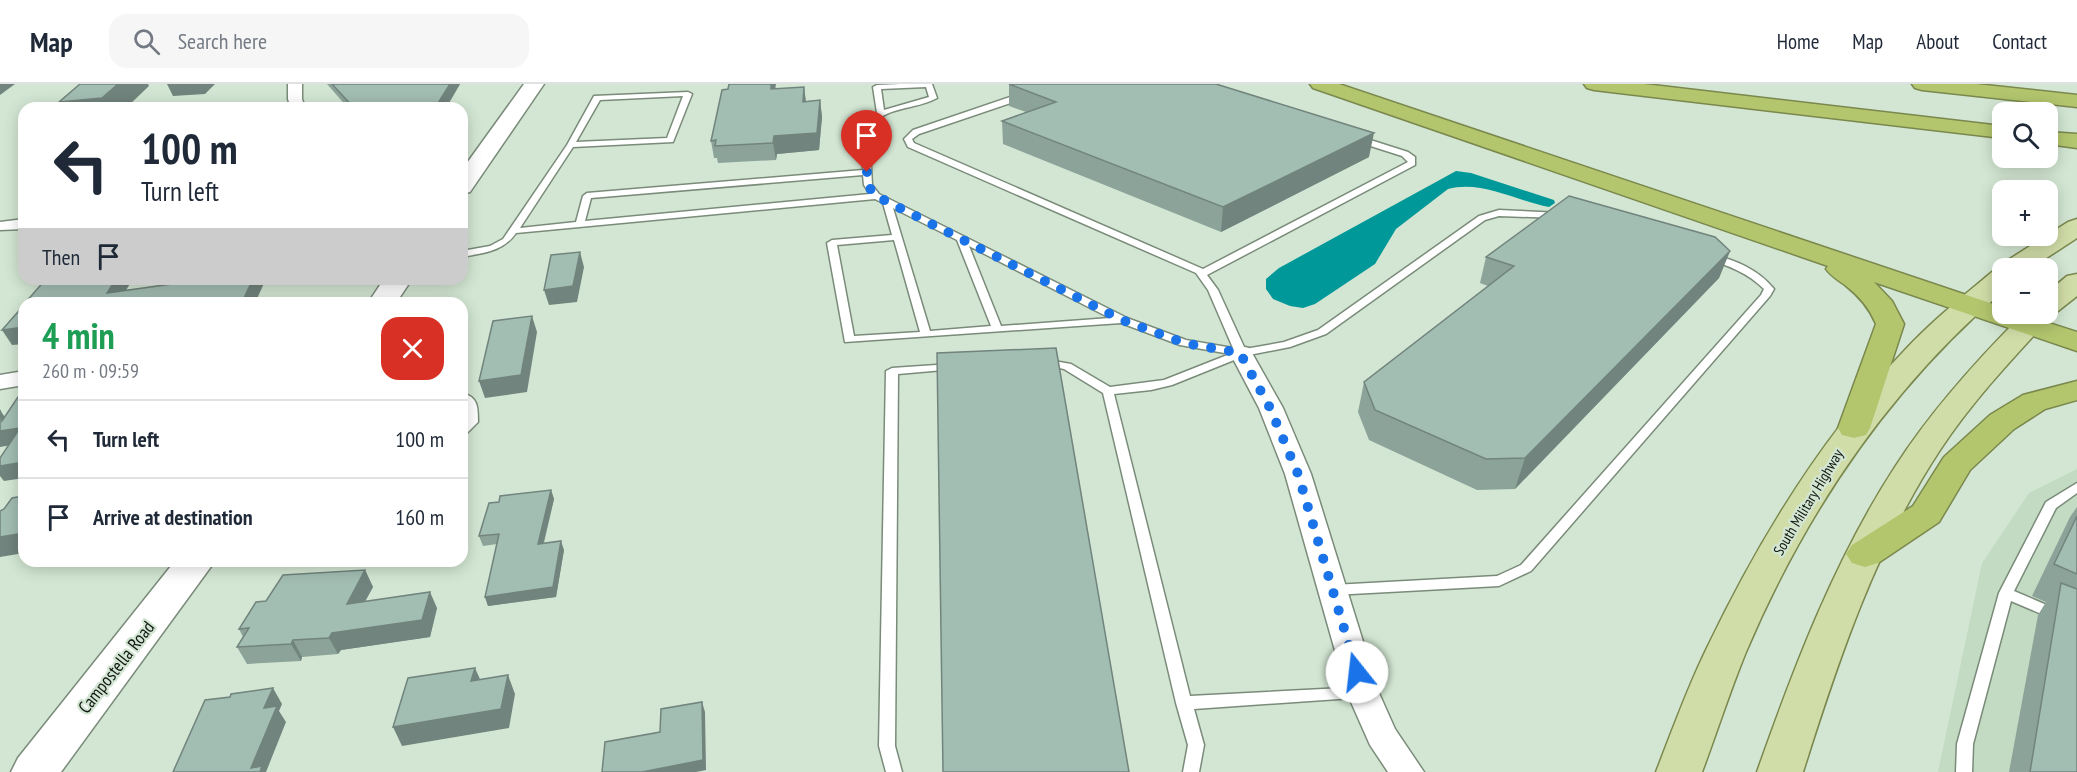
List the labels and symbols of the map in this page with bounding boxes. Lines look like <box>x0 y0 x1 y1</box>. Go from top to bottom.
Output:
pin <box>841 110 892 172</box>
street label: South Military Highway <box>1769 445 1847 558</box>
street label: Campostella Road <box>73 616 159 718</box>
position arrow <box>1325 640 1389 704</box>

